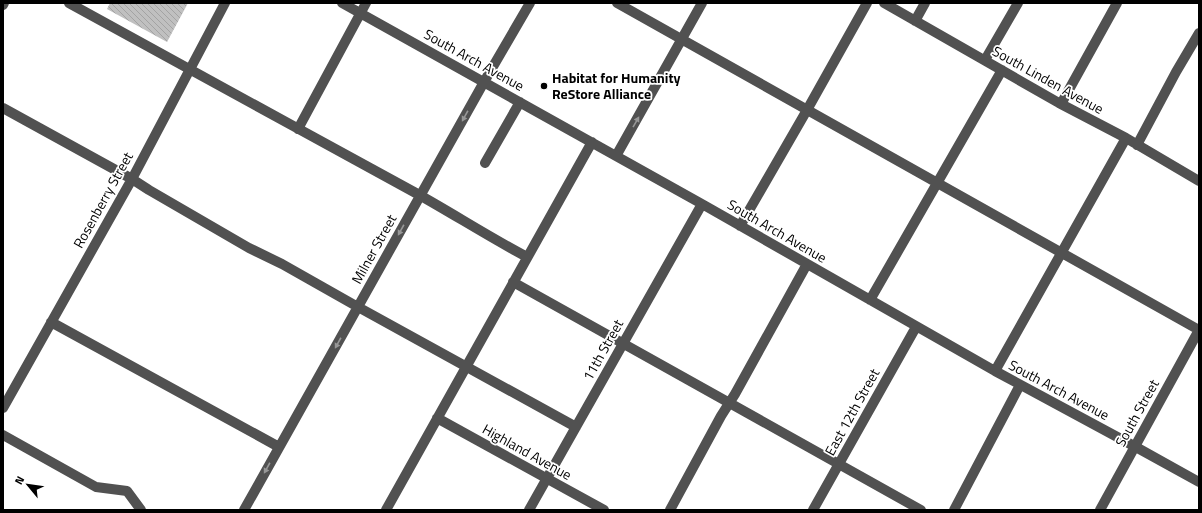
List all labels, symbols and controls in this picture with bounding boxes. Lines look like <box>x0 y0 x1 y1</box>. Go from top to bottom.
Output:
street label: South Arch Avenue <box>420 23 528 96</box>
street label: South Linden Avenue <box>989 40 1108 119</box>
place label: Habitat for Humanity ReStore Alliance <box>552 67 681 104</box>
marker: Habitat for Humanity ReStore Alliance <box>539 81 549 91</box>
one-way arrow <box>461 110 468 122</box>
one-way arrow <box>632 116 639 128</box>
street label: Rosenberry Street <box>67 148 138 252</box>
street label: South Arch Avenue <box>724 194 831 268</box>
street label: Milner Street <box>346 210 401 287</box>
one-way arrow <box>398 224 405 235</box>
street label: 11th Street <box>577 315 628 384</box>
one-way arrow <box>334 337 341 349</box>
street label: South Arch Avenue <box>1005 354 1113 425</box>
street label: East 12th Street <box>819 364 884 459</box>
street label: South Street <box>1109 375 1164 450</box>
street label: Highland Avenue <box>479 418 576 485</box>
one-way arrow <box>264 463 270 474</box>
north arrow <box>8 465 48 505</box>
text: N <box>10 473 28 487</box>

